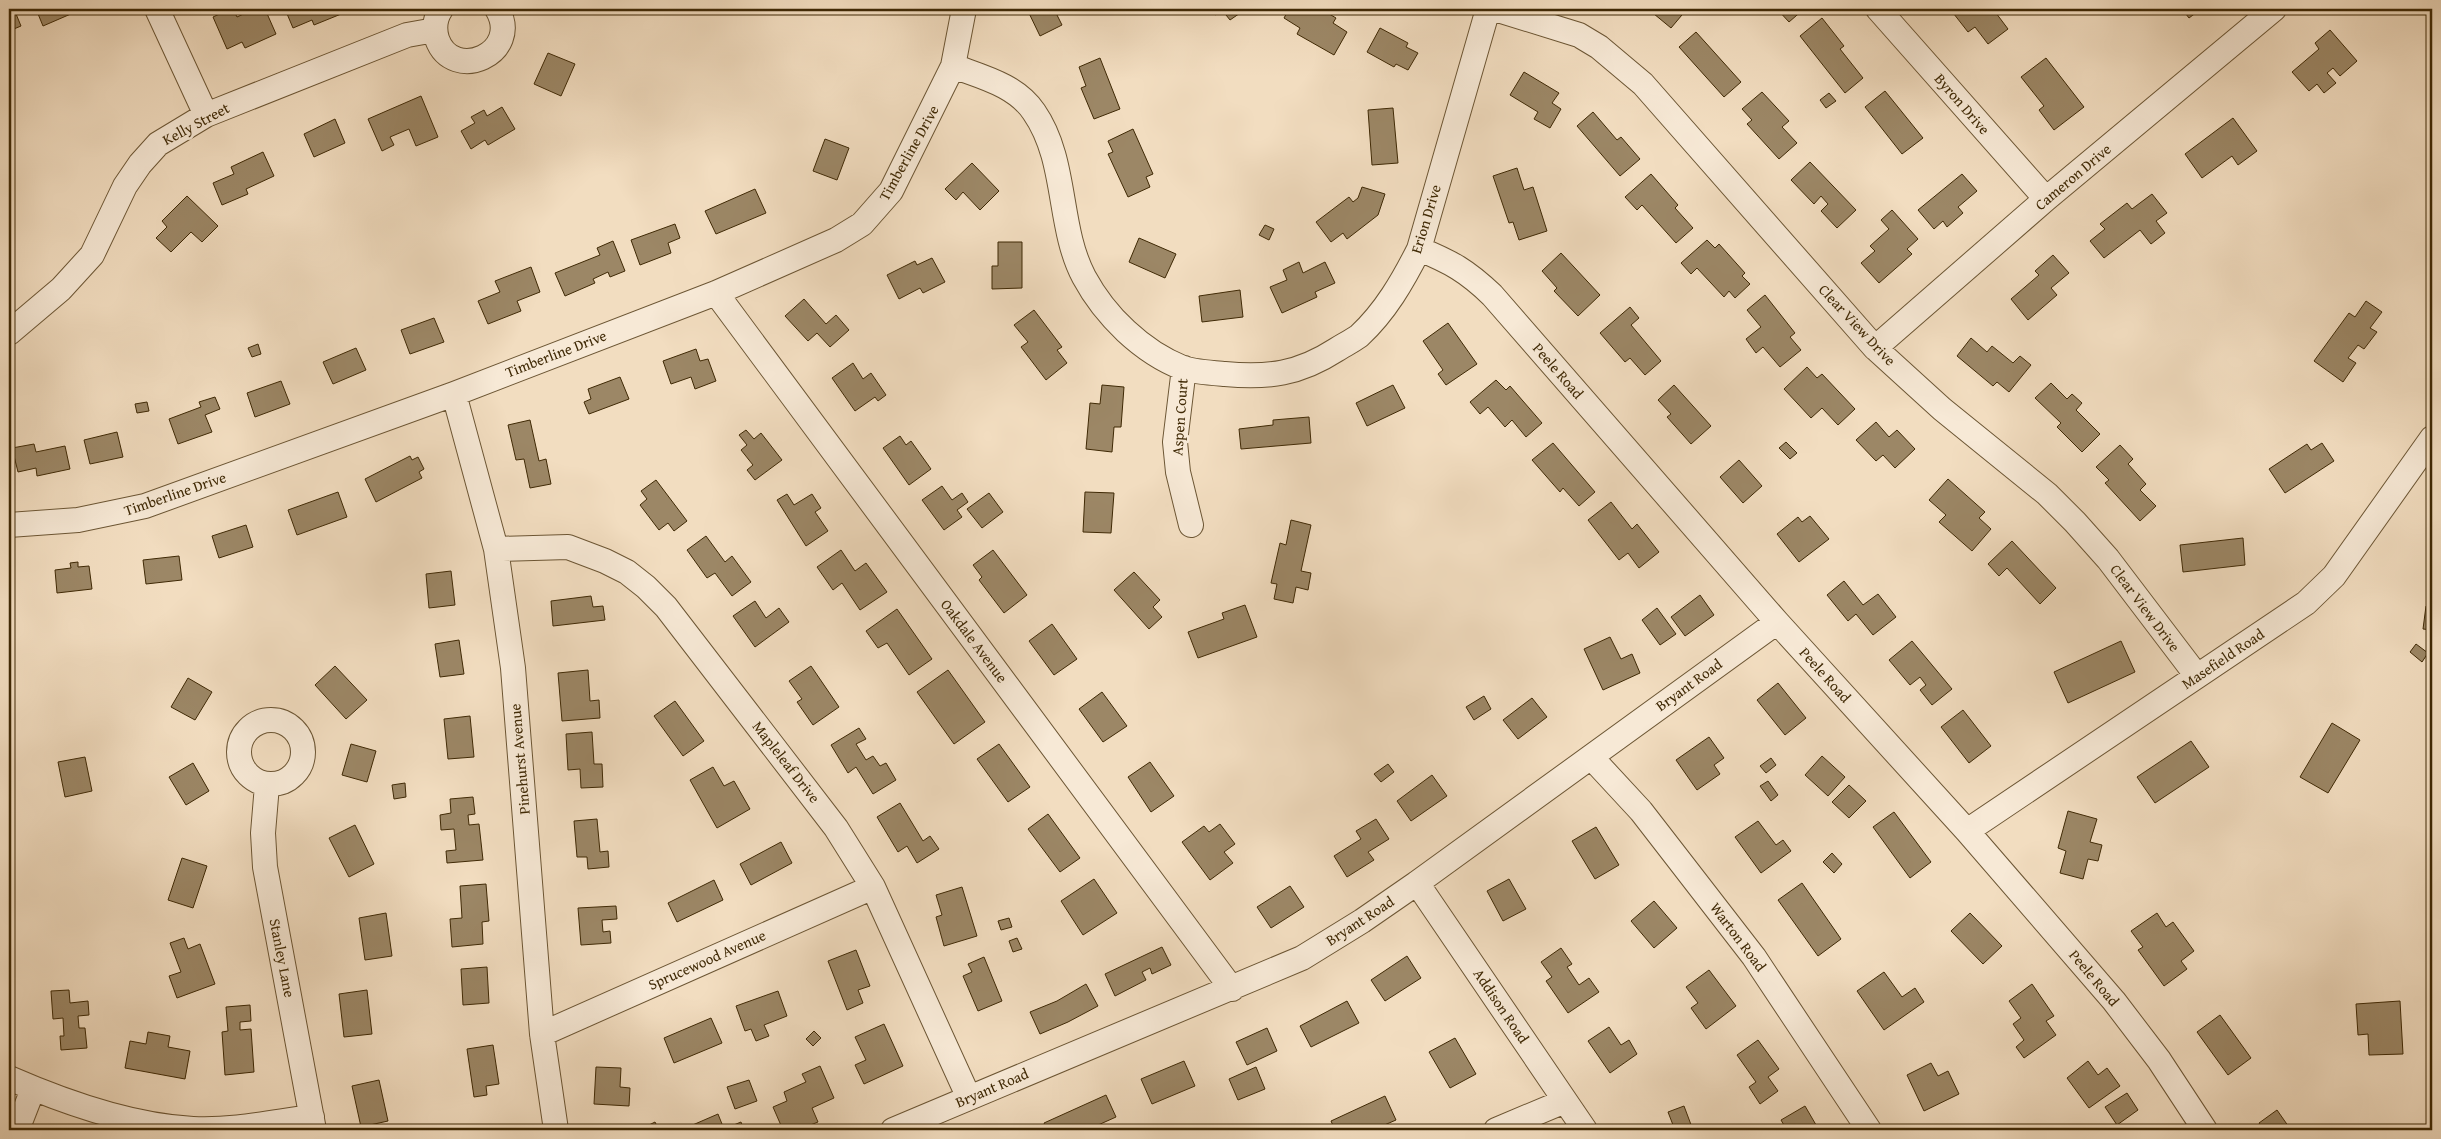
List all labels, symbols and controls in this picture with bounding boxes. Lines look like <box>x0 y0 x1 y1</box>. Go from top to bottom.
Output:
street label: Byron Drive <box>1930 68 1995 139</box>
street label: Kelly Street <box>159 97 234 150</box>
street label: Timberline Drive <box>874 101 944 205</box>
street label: Cameron Drive <box>2030 139 2115 215</box>
street label: Erion Drive <box>1405 182 1446 256</box>
street label: Clear View Drive <box>1814 279 1901 370</box>
street label: Timberline Drive <box>502 325 609 382</box>
street label: Peele Road <box>1528 338 1589 403</box>
street label: Aspen Court <box>1166 377 1193 456</box>
street label: Timberline Drive <box>121 466 229 521</box>
street label: Clear View Drive <box>2106 560 2185 656</box>
street label: Oakdale Avenue <box>936 595 1013 687</box>
street label: Masefield Road <box>2177 623 2268 694</box>
street label: Peele Road <box>1795 642 1856 707</box>
street label: Bryant Road <box>1651 653 1726 716</box>
street label: Pinehurst Avenue <box>504 703 535 815</box>
street label: Mapleleaf Drive <box>748 716 825 807</box>
street label: Bryant Road <box>1322 891 1398 950</box>
street label: Warton Road <box>1705 898 1771 976</box>
street label: Stanley Lane <box>265 917 300 999</box>
street label: Sprucewood Avenue <box>645 924 769 995</box>
street label: Peele Road <box>2064 945 2124 1011</box>
street label: Addison Road <box>1469 964 1534 1047</box>
street label: Bryant Road <box>952 1063 1032 1112</box>

